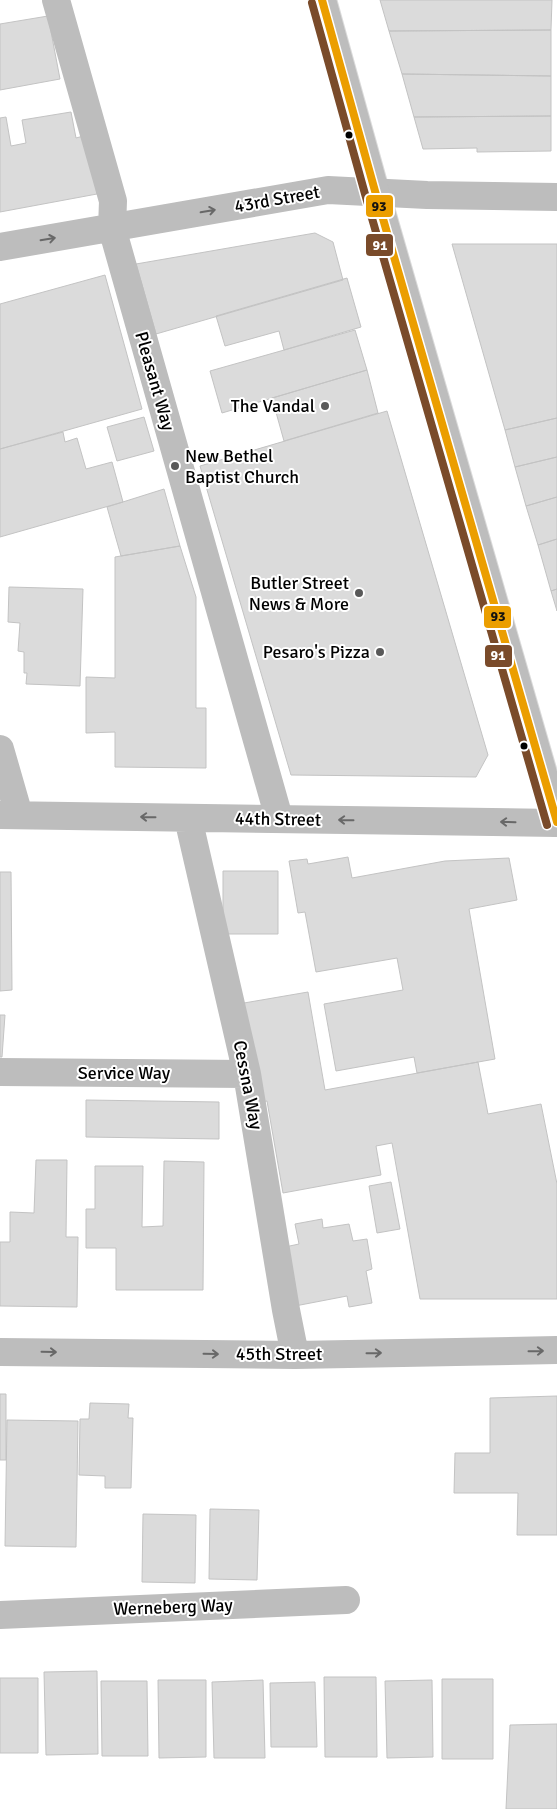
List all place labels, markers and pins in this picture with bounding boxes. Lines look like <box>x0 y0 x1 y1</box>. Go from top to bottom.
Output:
unlabelled marker <box>344 130 354 140</box>
place label: The Vandal <box>231 395 315 417</box>
marker: The Vandal <box>319 400 331 412</box>
place label: New Bethel Baptist Church <box>185 445 299 488</box>
marker: New Bethel Baptist Church <box>169 460 181 472</box>
place label: Butler Street News & More <box>249 572 349 615</box>
marker: Butler Street News & More <box>353 587 365 599</box>
place label: Pesaro's Pizza <box>263 641 370 663</box>
marker: Pesaro's Pizza <box>374 646 386 658</box>
unlabelled marker <box>519 741 529 751</box>

